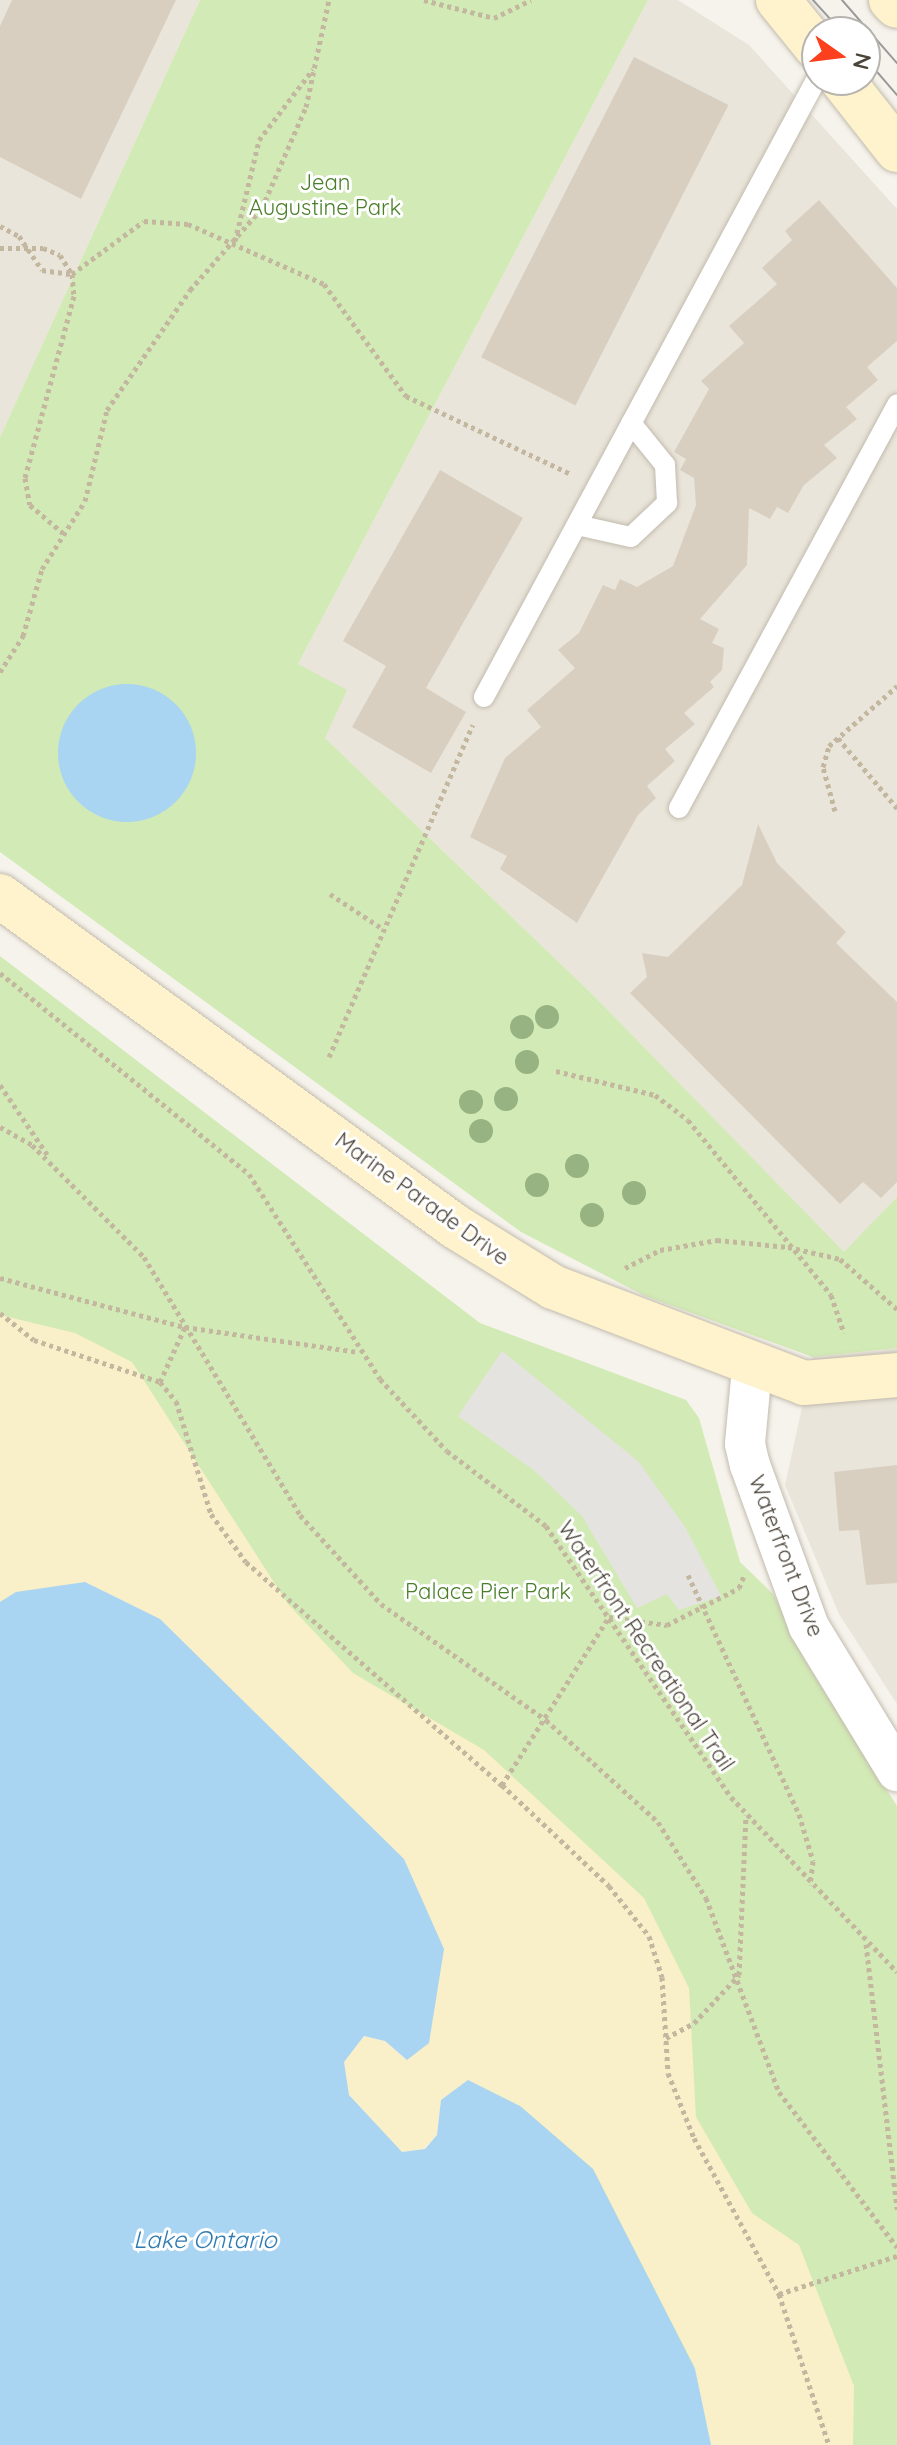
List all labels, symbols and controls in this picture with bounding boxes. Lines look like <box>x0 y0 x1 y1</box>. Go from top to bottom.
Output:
north arrow <box>801 16 881 96</box>
text: N <box>847 50 878 73</box>
park label: Jean Augustine Park <box>249 169 401 220</box>
street label: Marine Parade Drive <box>330 1127 514 1271</box>
street label: Waterfront Drive <box>743 1471 829 1641</box>
street label: Waterfront Recreational Trail <box>552 1516 740 1776</box>
park label: Palace Pier Park <box>405 1579 571 1605</box>
water label: Lake Ontario <box>133 2226 277 2254</box>

